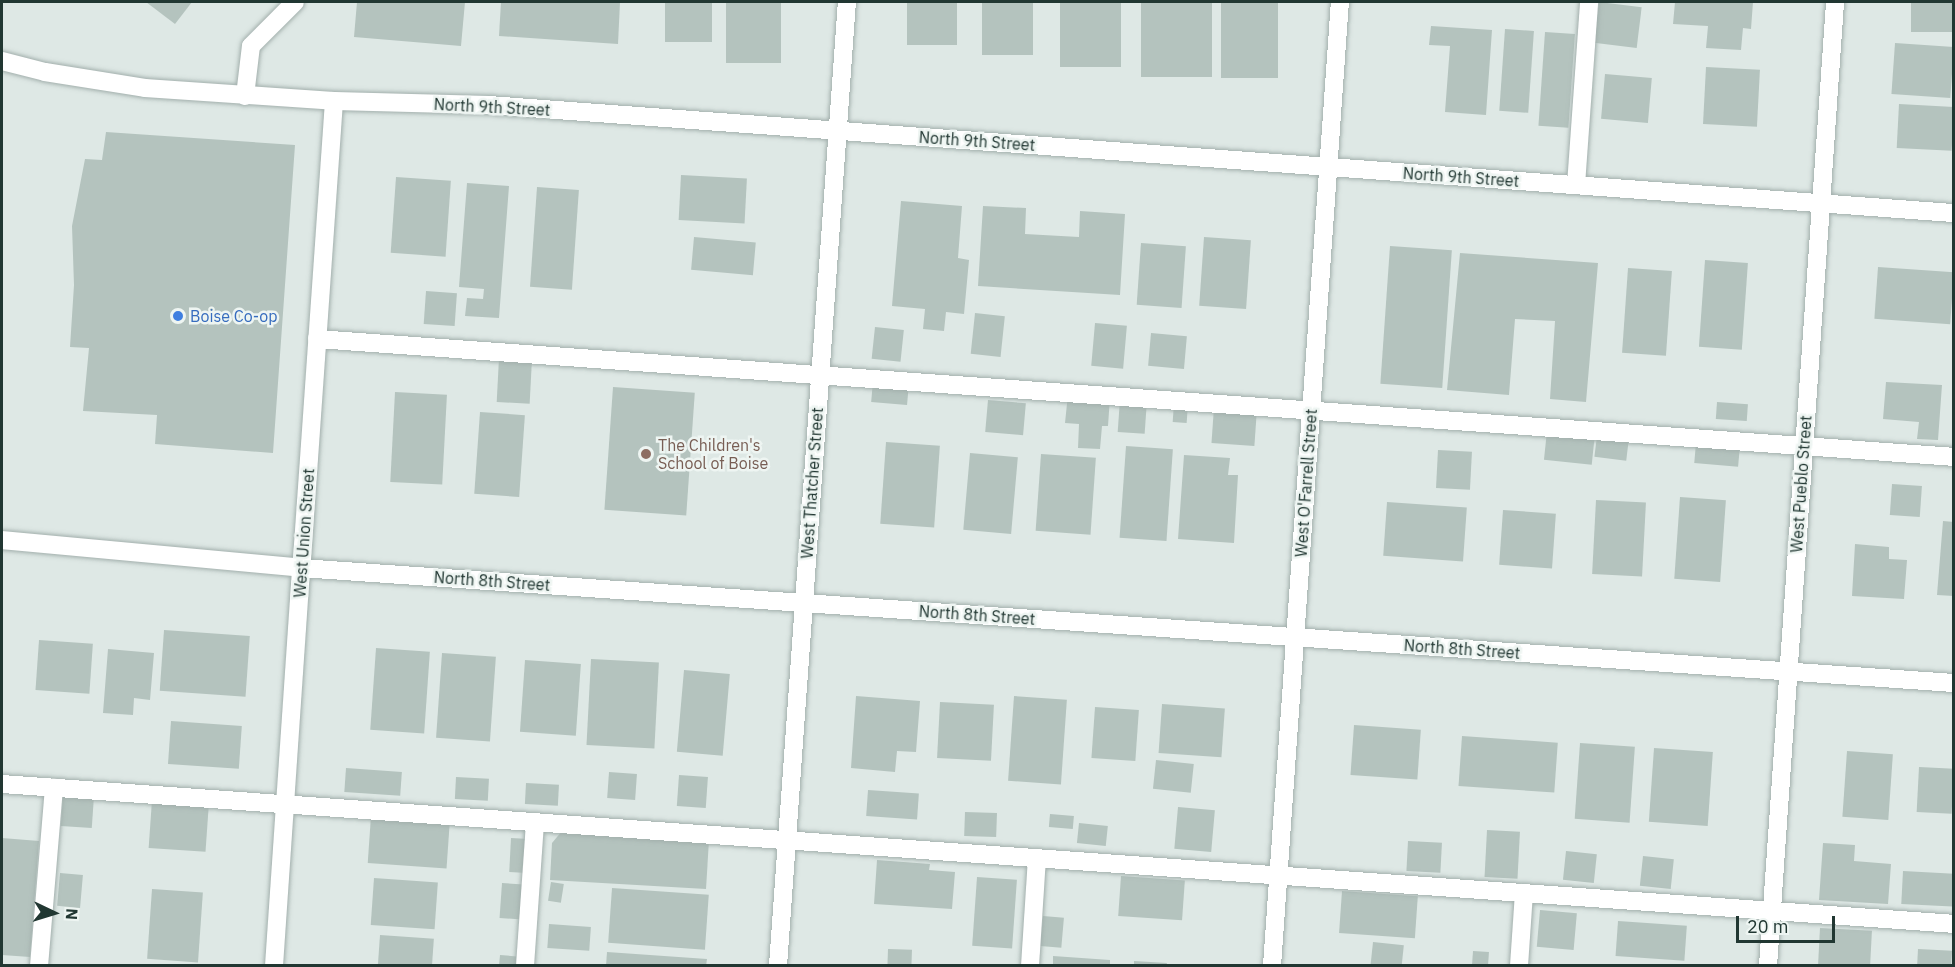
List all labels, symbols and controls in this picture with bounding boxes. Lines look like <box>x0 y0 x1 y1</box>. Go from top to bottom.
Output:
street label: North 9th Street <box>433 94 551 120</box>
street label: North 9th Street <box>918 127 1036 155</box>
street label: North 9th Street <box>1402 163 1520 191</box>
place label: Boise Co-op <box>190 306 278 326</box>
marker: Boise Co-op <box>171 309 185 323</box>
street label: West Thatcher Street <box>797 407 827 559</box>
street label: West O'Farrell Street <box>1291 408 1321 558</box>
street label: West Pueblo Street <box>1787 415 1815 553</box>
place label: The Children's School of Boise <box>658 435 768 473</box>
marker: The Children's School of Boise <box>639 447 653 461</box>
street label: West Union Street <box>290 468 318 598</box>
street label: North 8th Street <box>433 567 551 595</box>
street label: North 8th Street <box>918 601 1036 629</box>
street label: North 8th Street <box>1403 635 1521 663</box>
north arrow <box>24 883 84 943</box>
scale bar <box>1739 904 1838 942</box>
text: N <box>62 908 82 921</box>
text: 20 m <box>1747 915 1789 938</box>

